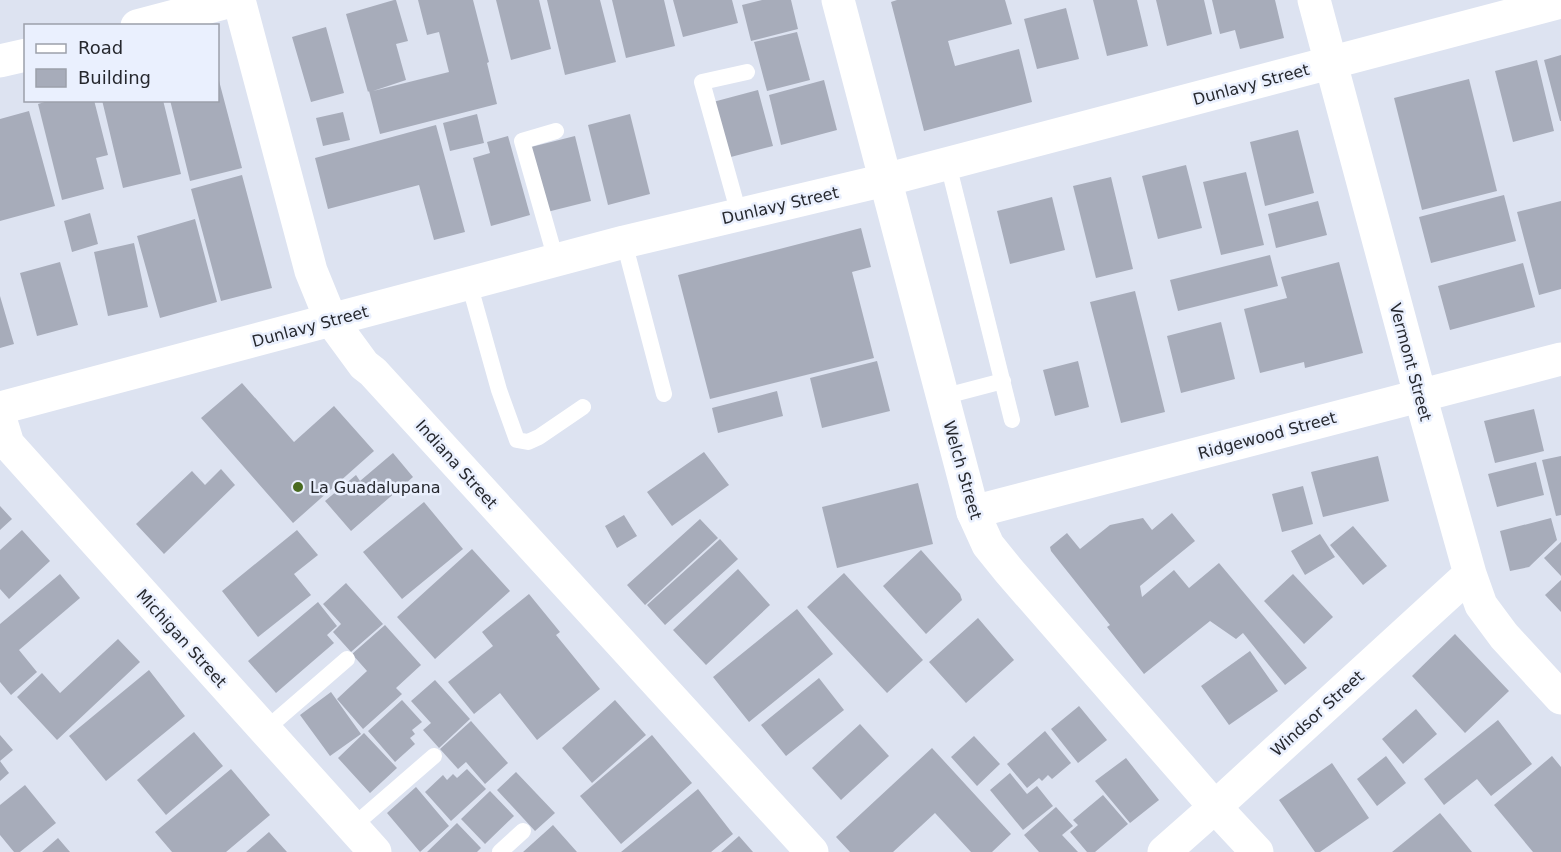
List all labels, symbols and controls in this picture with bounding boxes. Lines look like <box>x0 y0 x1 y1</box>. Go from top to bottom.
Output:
legend <box>24 24 219 102</box>
text: Road <box>78 37 123 58</box>
street label: Dunlavy Street <box>1191 60 1311 109</box>
text: Building <box>78 67 151 88</box>
street label: Dunlavy Street <box>720 183 840 228</box>
street label: Vermont Street <box>1386 301 1435 423</box>
street label: Dunlavy Street <box>250 302 370 351</box>
street label: Ridgewood Street <box>1196 408 1338 463</box>
street label: Indiana Street <box>412 416 501 513</box>
street label: Welch Street <box>939 419 986 522</box>
place label: La Guadalupana <box>310 478 441 497</box>
marker: La Guadalupana <box>291 480 305 494</box>
street label: Michigan Street <box>133 585 231 691</box>
street label: Windsor Street <box>1267 667 1368 760</box>

